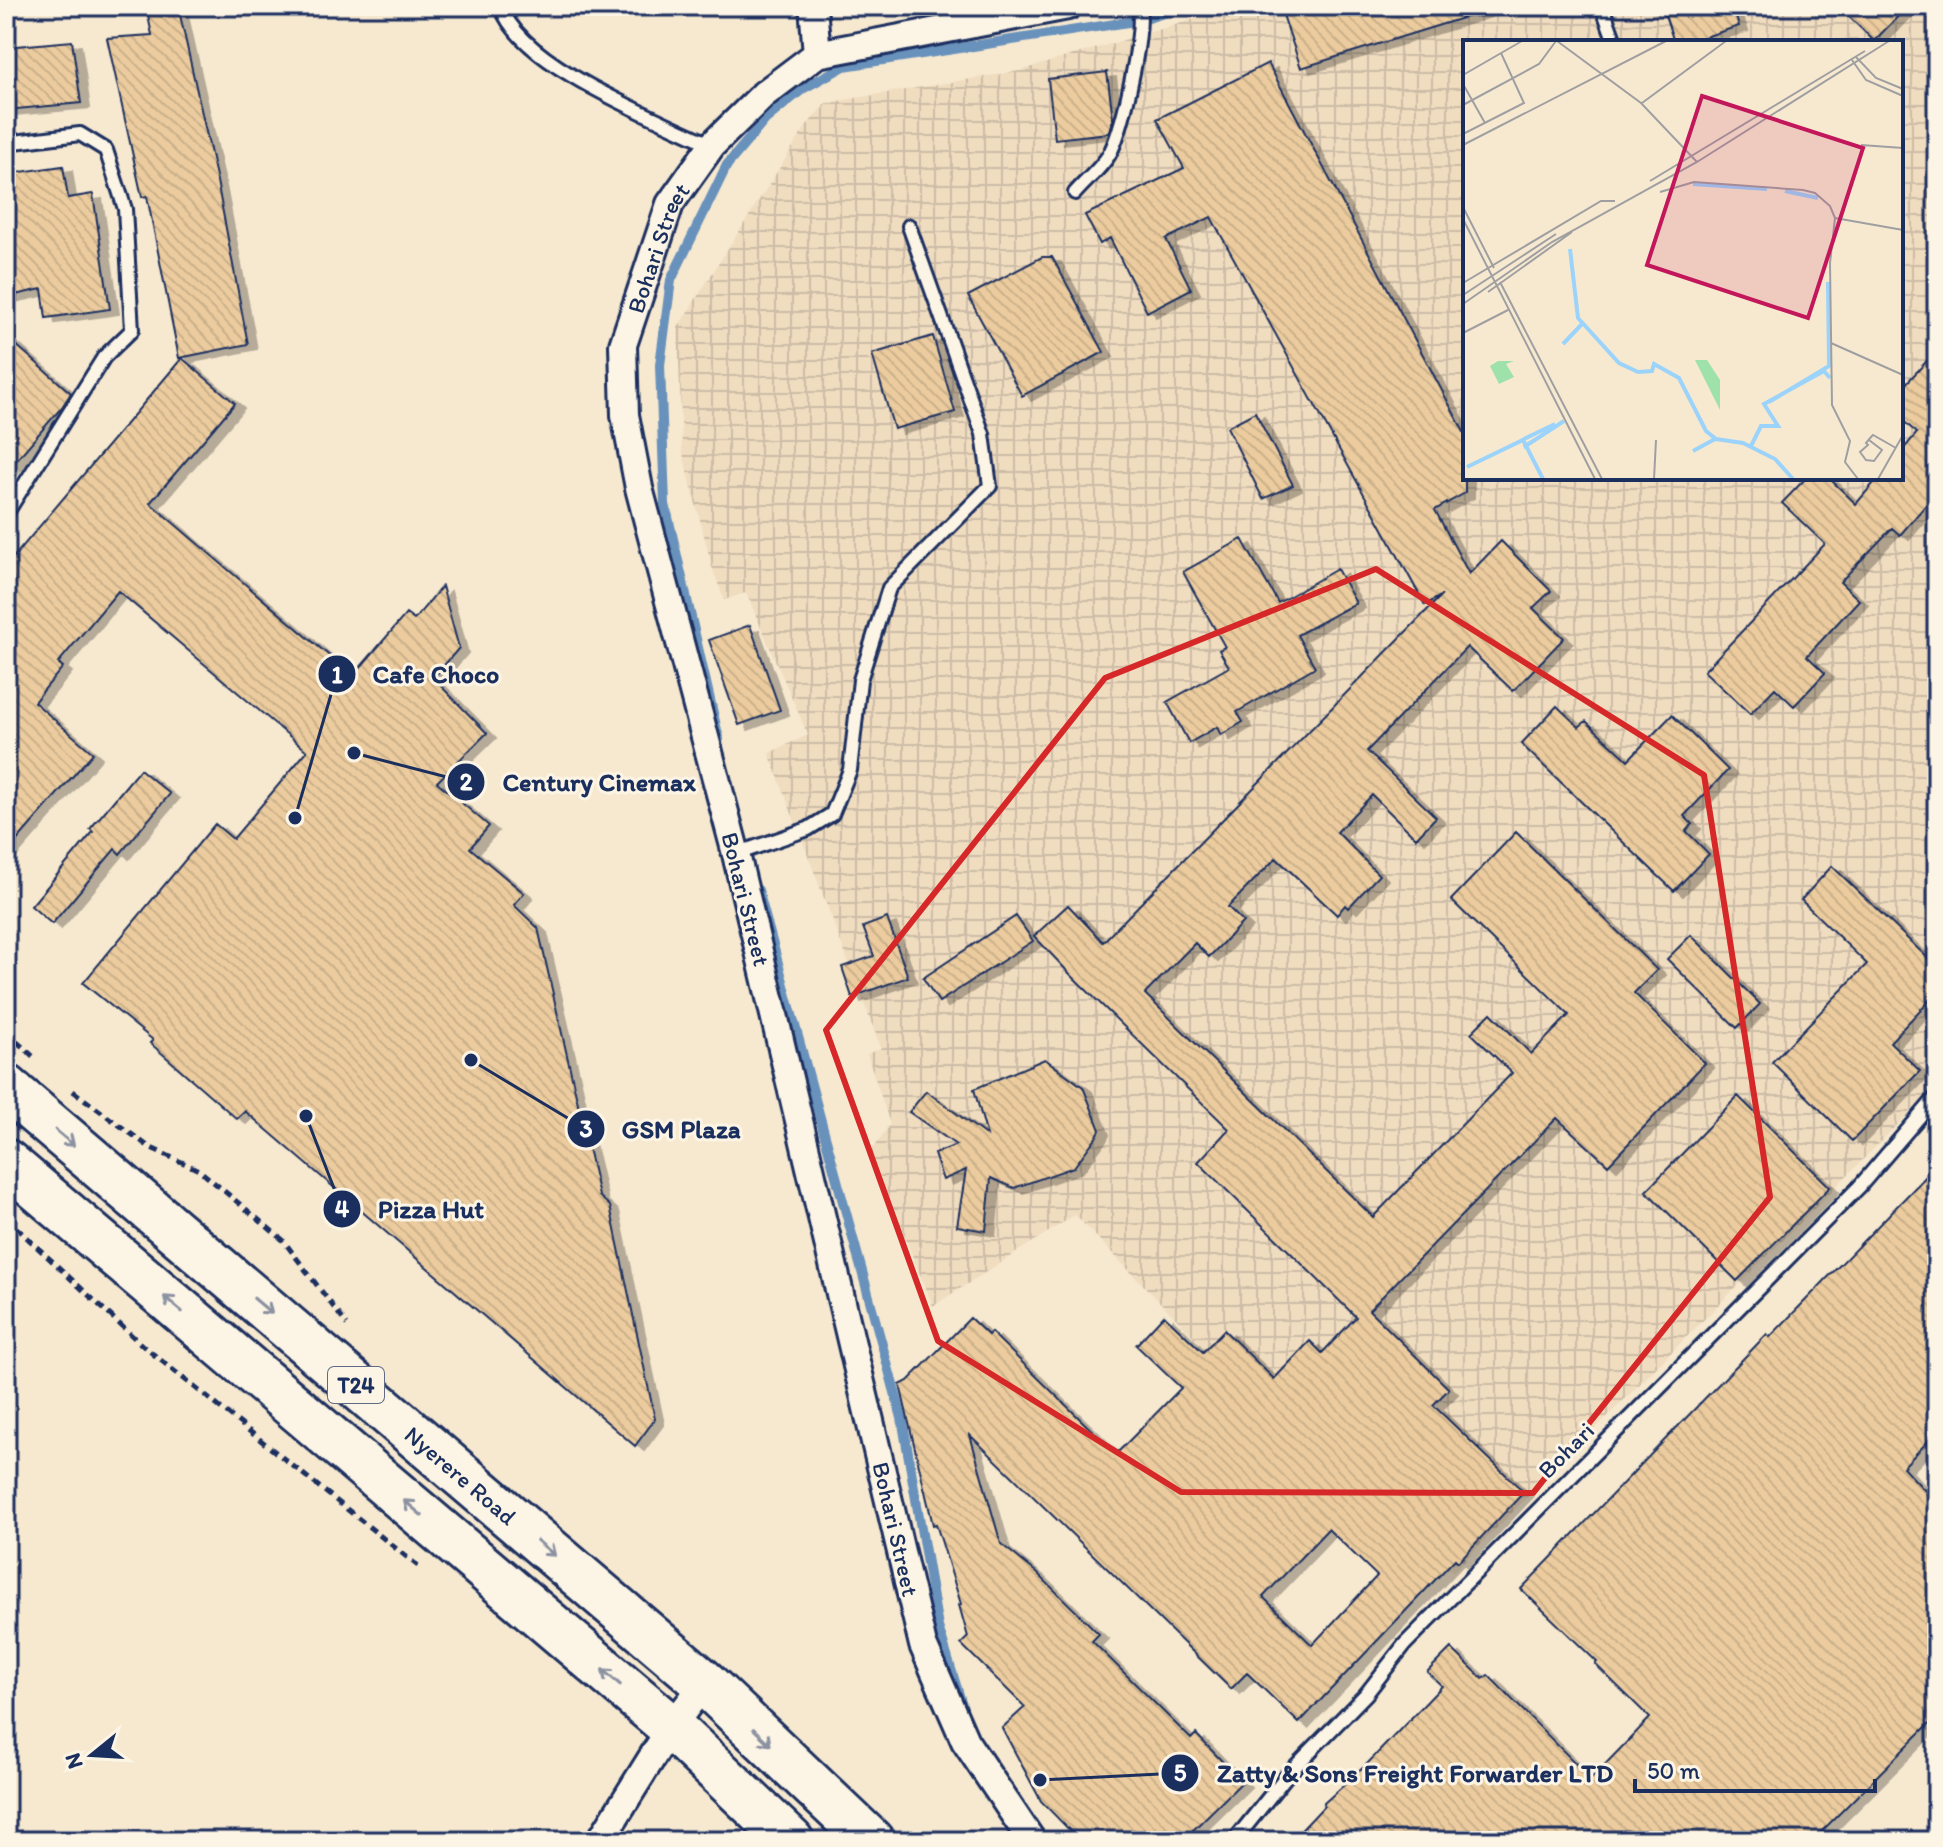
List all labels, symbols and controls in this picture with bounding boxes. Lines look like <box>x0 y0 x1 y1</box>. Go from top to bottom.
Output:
inset map <box>1463 40 1903 480</box>
street label: Bohari Street <box>620 177 695 317</box>
callout: Cafe Choco <box>317 649 516 699</box>
text: Cafe Choco <box>373 658 499 690</box>
text: 1 <box>331 660 343 689</box>
callout: Century Cinemax <box>446 757 711 807</box>
text: Century Cinemax <box>502 766 697 798</box>
text: 2 <box>460 767 473 796</box>
street label: Bohari Street <box>715 829 777 969</box>
callout: GSM Plaza <box>566 1104 757 1154</box>
text: GSM Plaza <box>621 1113 741 1145</box>
text: 3 <box>579 1114 593 1143</box>
one-way arrow <box>55 1129 75 1147</box>
callout: Pizza Hut <box>322 1184 500 1234</box>
text: Pizza Hut <box>378 1193 484 1225</box>
text: 4 <box>335 1194 350 1223</box>
one-way arrow <box>163 1295 183 1313</box>
one-way arrow <box>253 1297 273 1315</box>
road number: T24 <box>328 1367 384 1403</box>
street label: Bohari <box>1532 1416 1600 1484</box>
street label: Nyerere Road <box>399 1419 523 1531</box>
street label: Bohari Street <box>866 1459 926 1599</box>
one-way arrow <box>404 1499 424 1517</box>
one-way arrow <box>536 1539 556 1557</box>
one-way arrow <box>602 1668 622 1686</box>
north arrow <box>52 1715 132 1795</box>
one-way arrow <box>751 1727 771 1746</box>
scale bar <box>1635 1743 1875 1793</box>
callout: Zatty & Sons Freight Forwarder LTD <box>1160 1748 1629 1798</box>
text: N <box>58 1750 89 1772</box>
text: 50 m <box>1647 1756 1700 1785</box>
text: Zatty & Sons Freight Forwarder LTD <box>1217 1757 1613 1789</box>
text: 5 <box>1174 1758 1187 1787</box>

